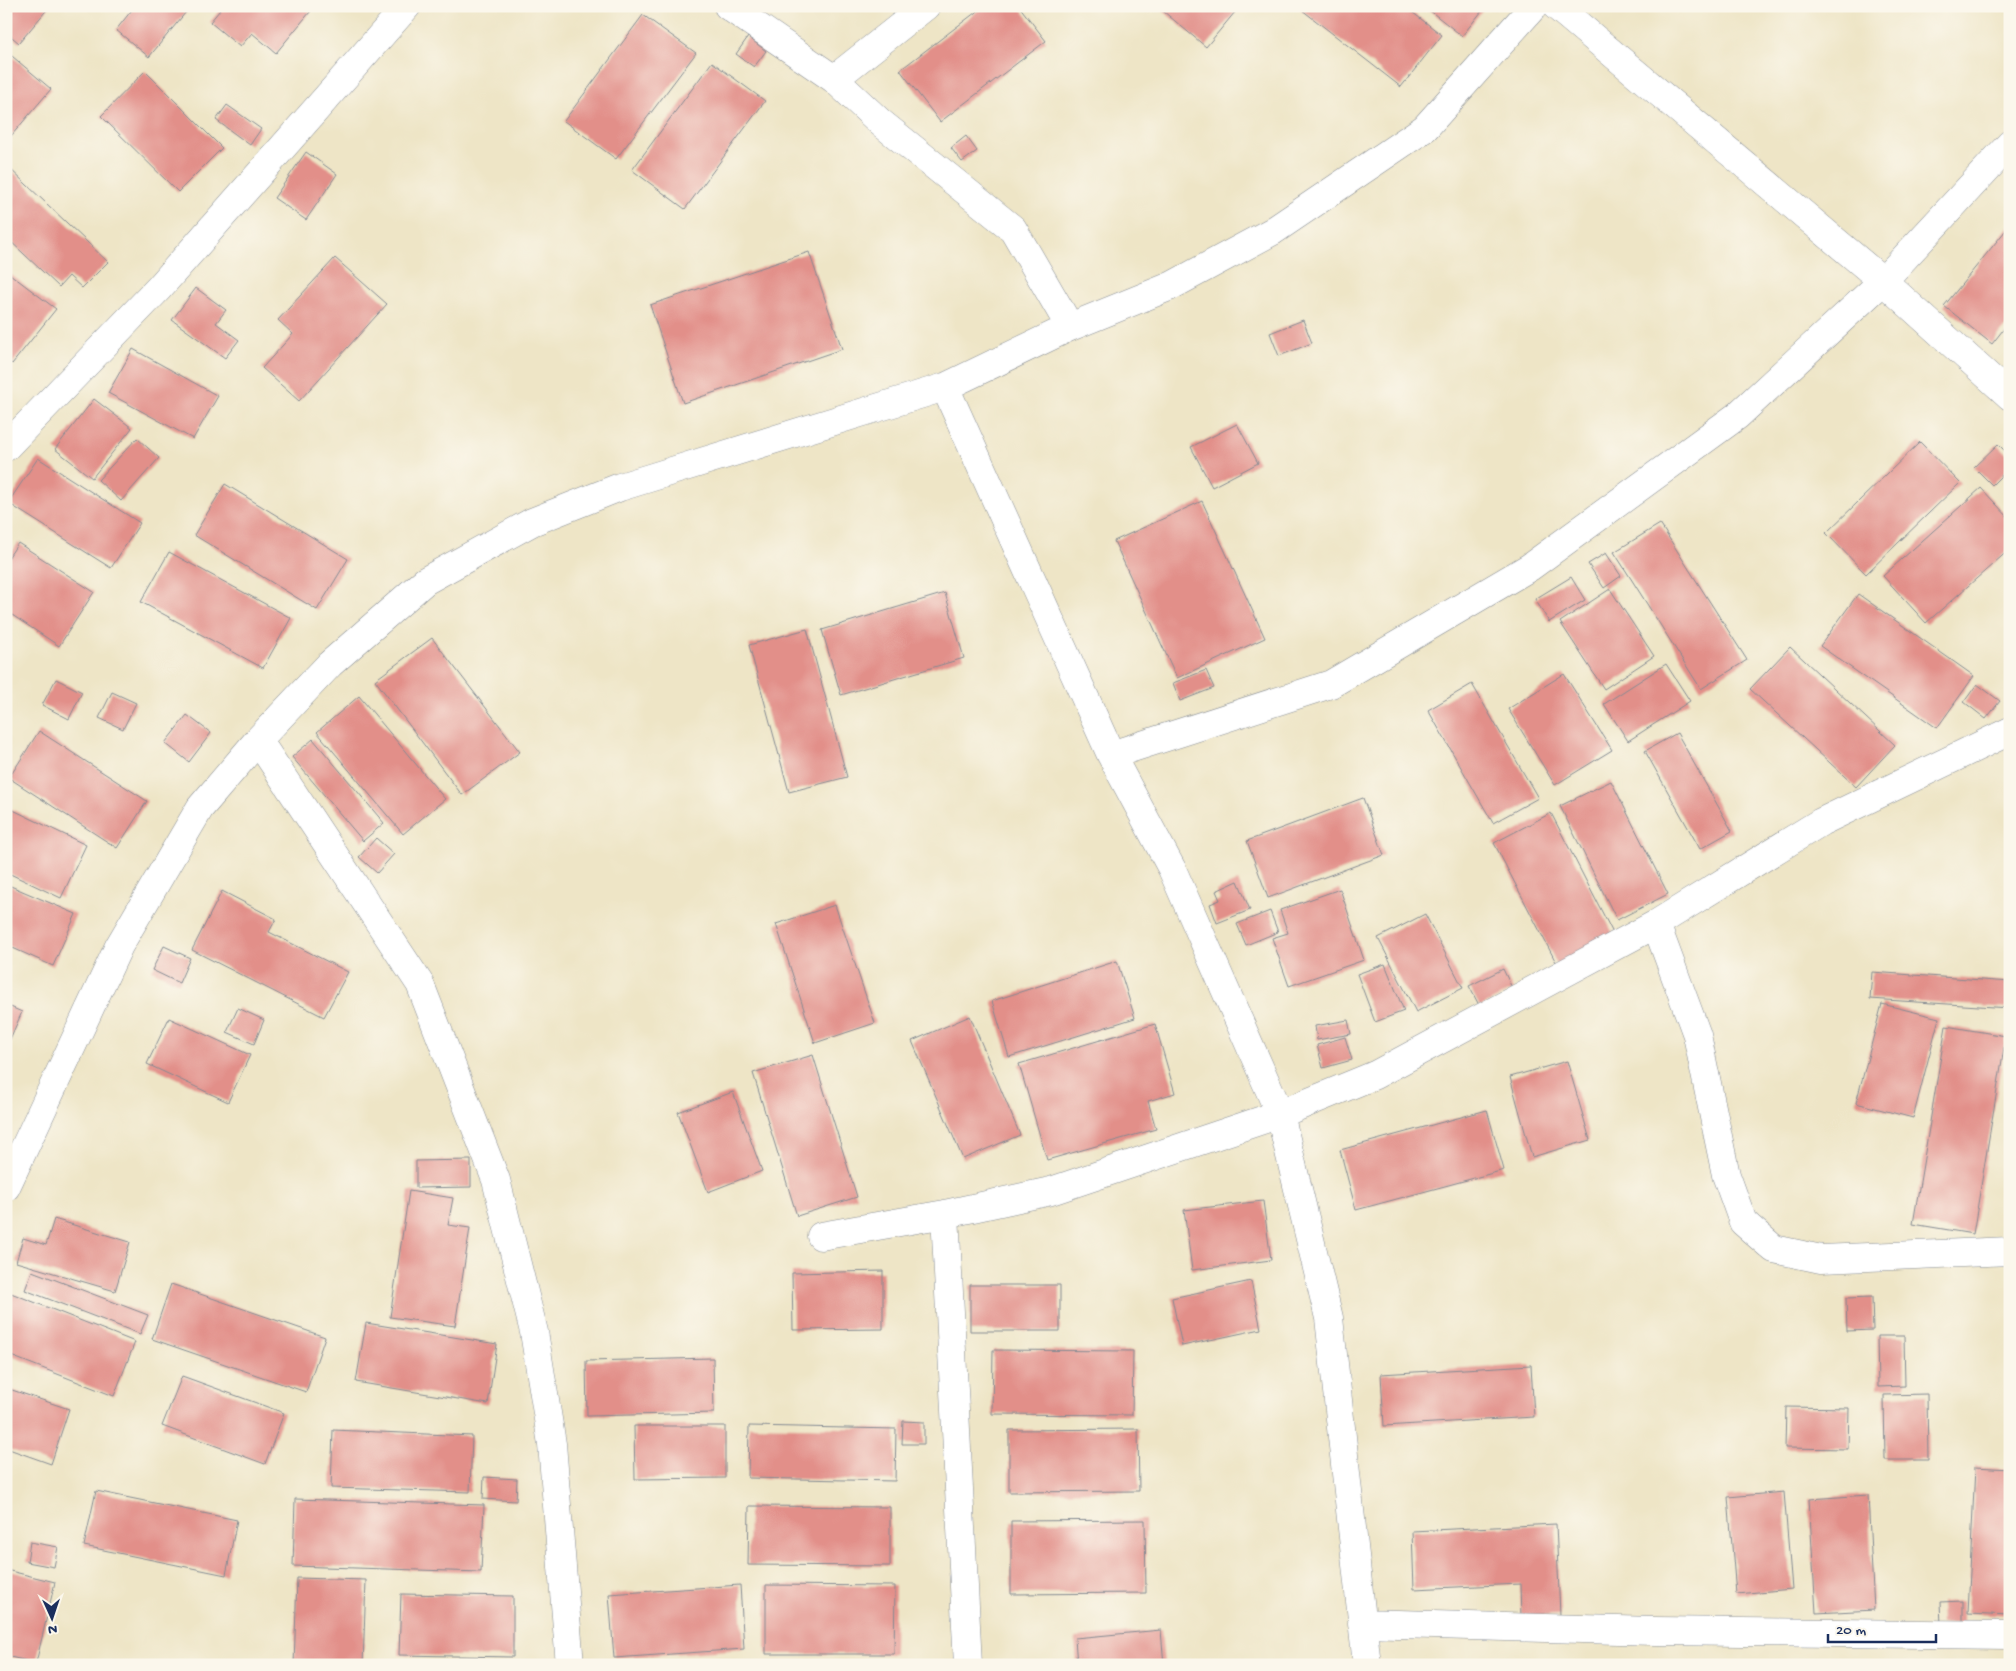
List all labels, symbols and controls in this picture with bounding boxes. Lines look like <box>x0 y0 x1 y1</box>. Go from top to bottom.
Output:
north arrow <box>28 1594 78 1644</box>
scale bar <box>1828 1611 1936 1643</box>
text: N <box>48 1620 58 1637</box>
text: 20 m <box>1836 1622 1866 1640</box>

